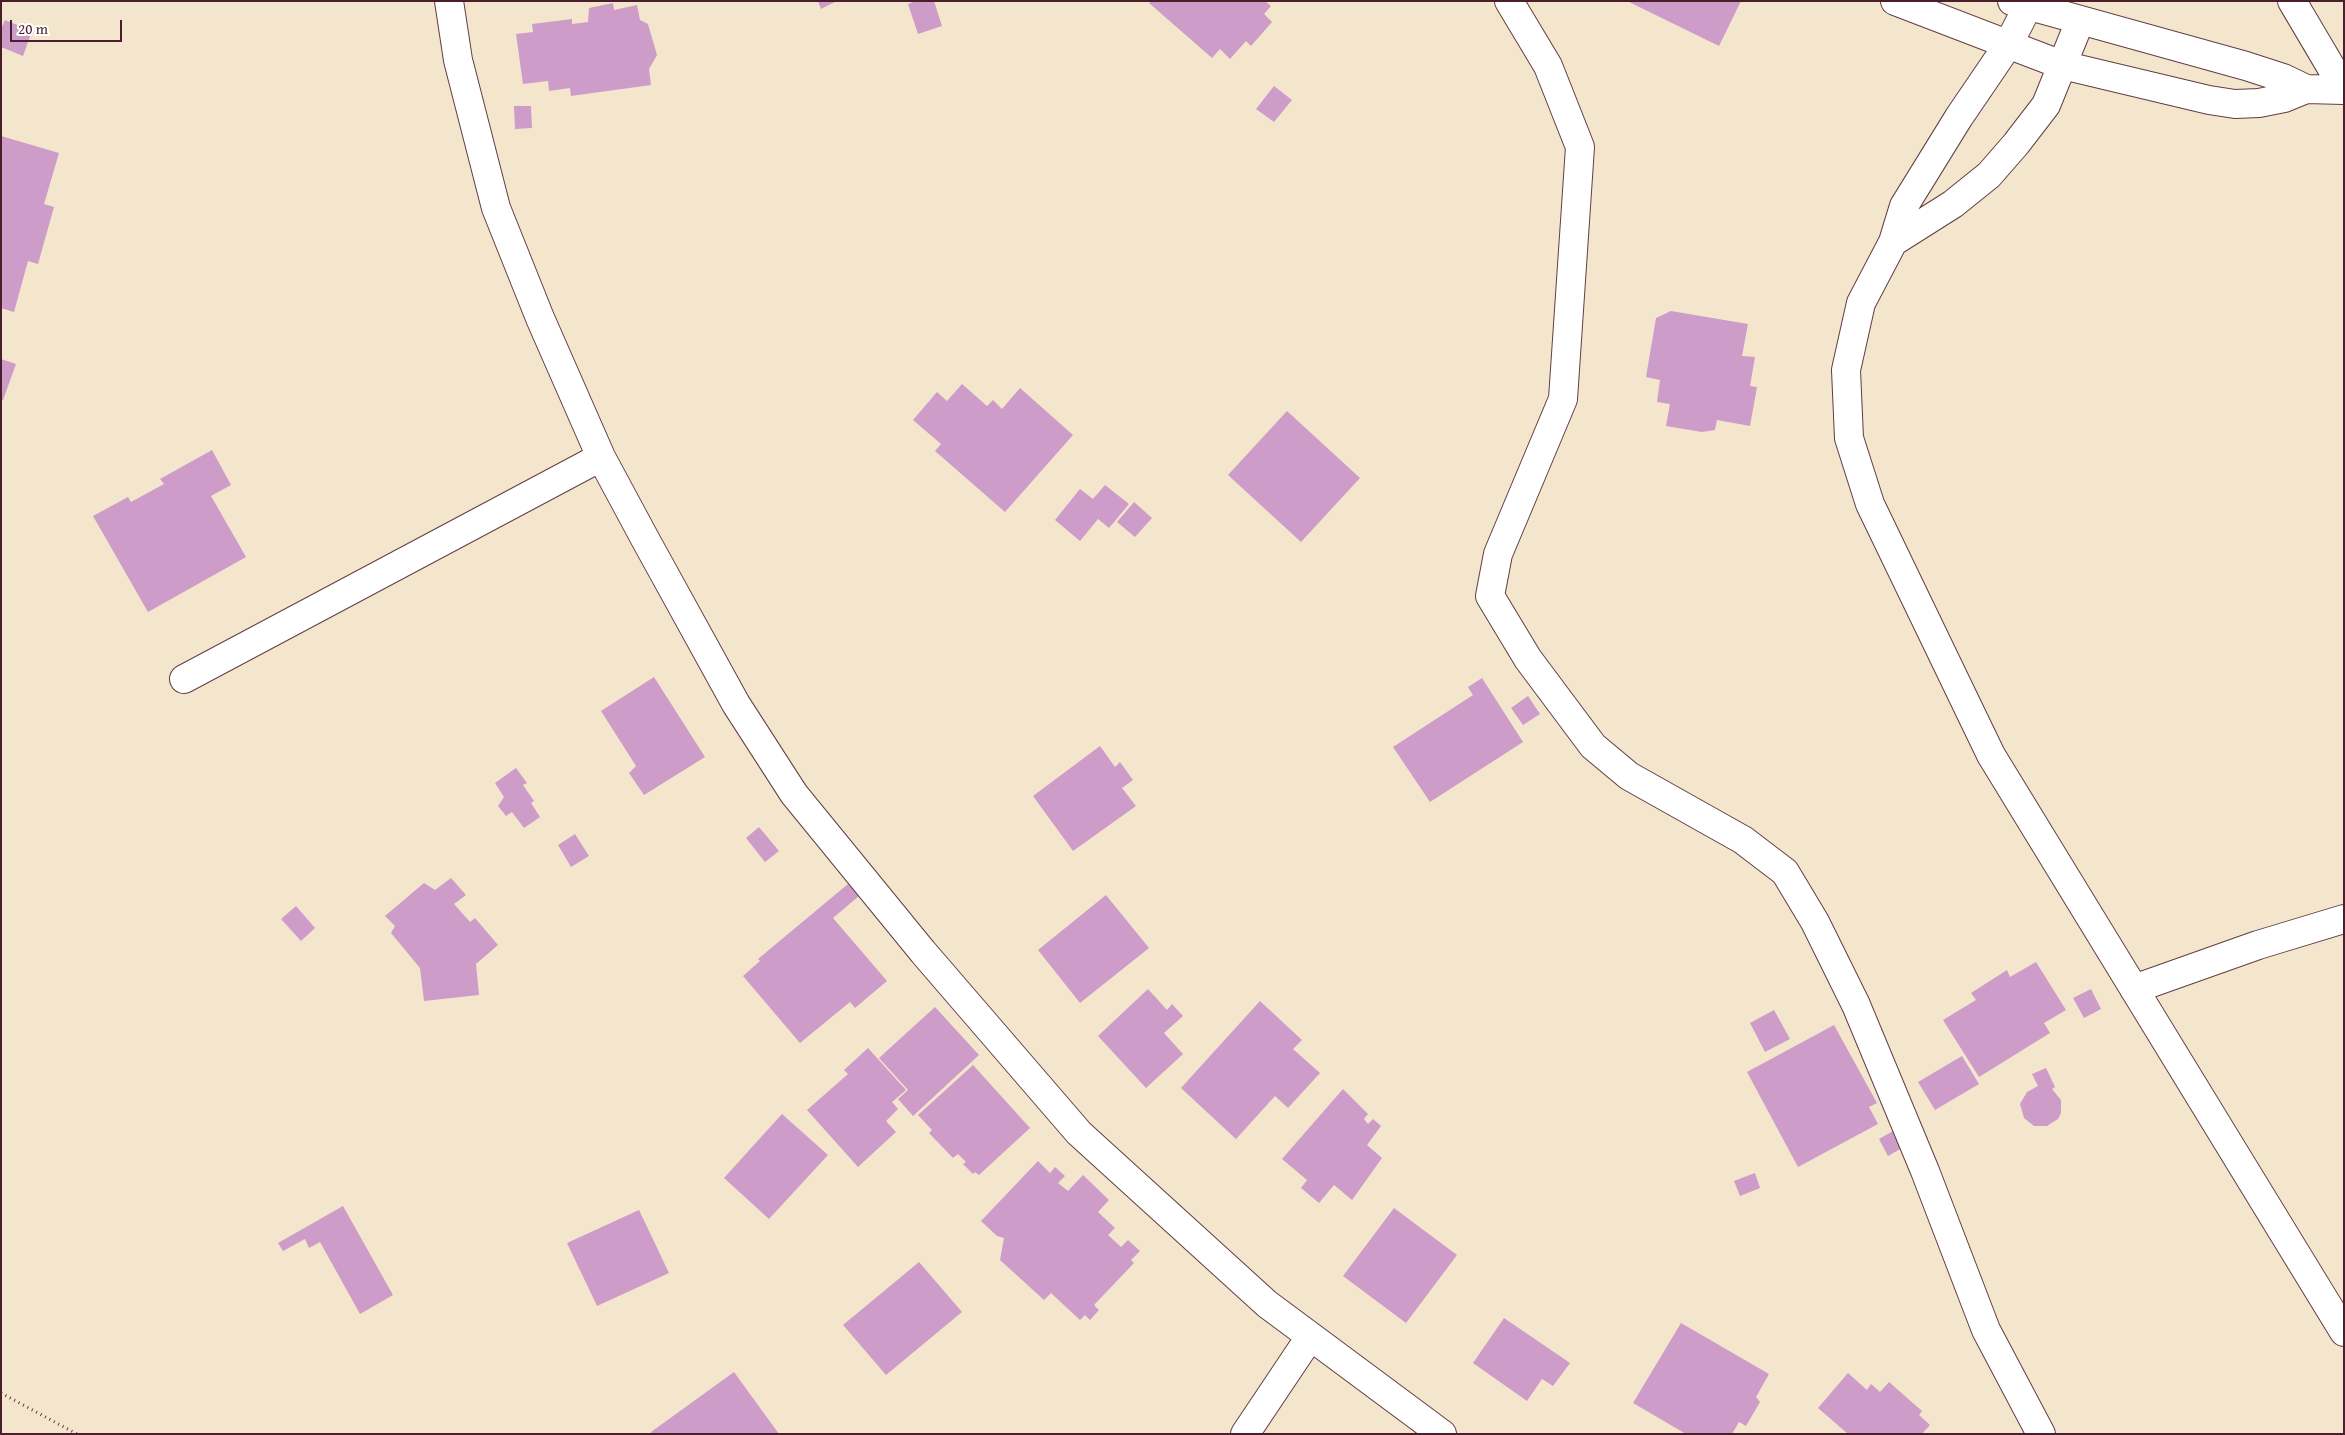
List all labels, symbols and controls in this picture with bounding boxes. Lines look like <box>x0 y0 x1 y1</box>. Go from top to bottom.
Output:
scale bar <box>12 10 125 42</box>
text: 20 m <box>18 18 48 39</box>

